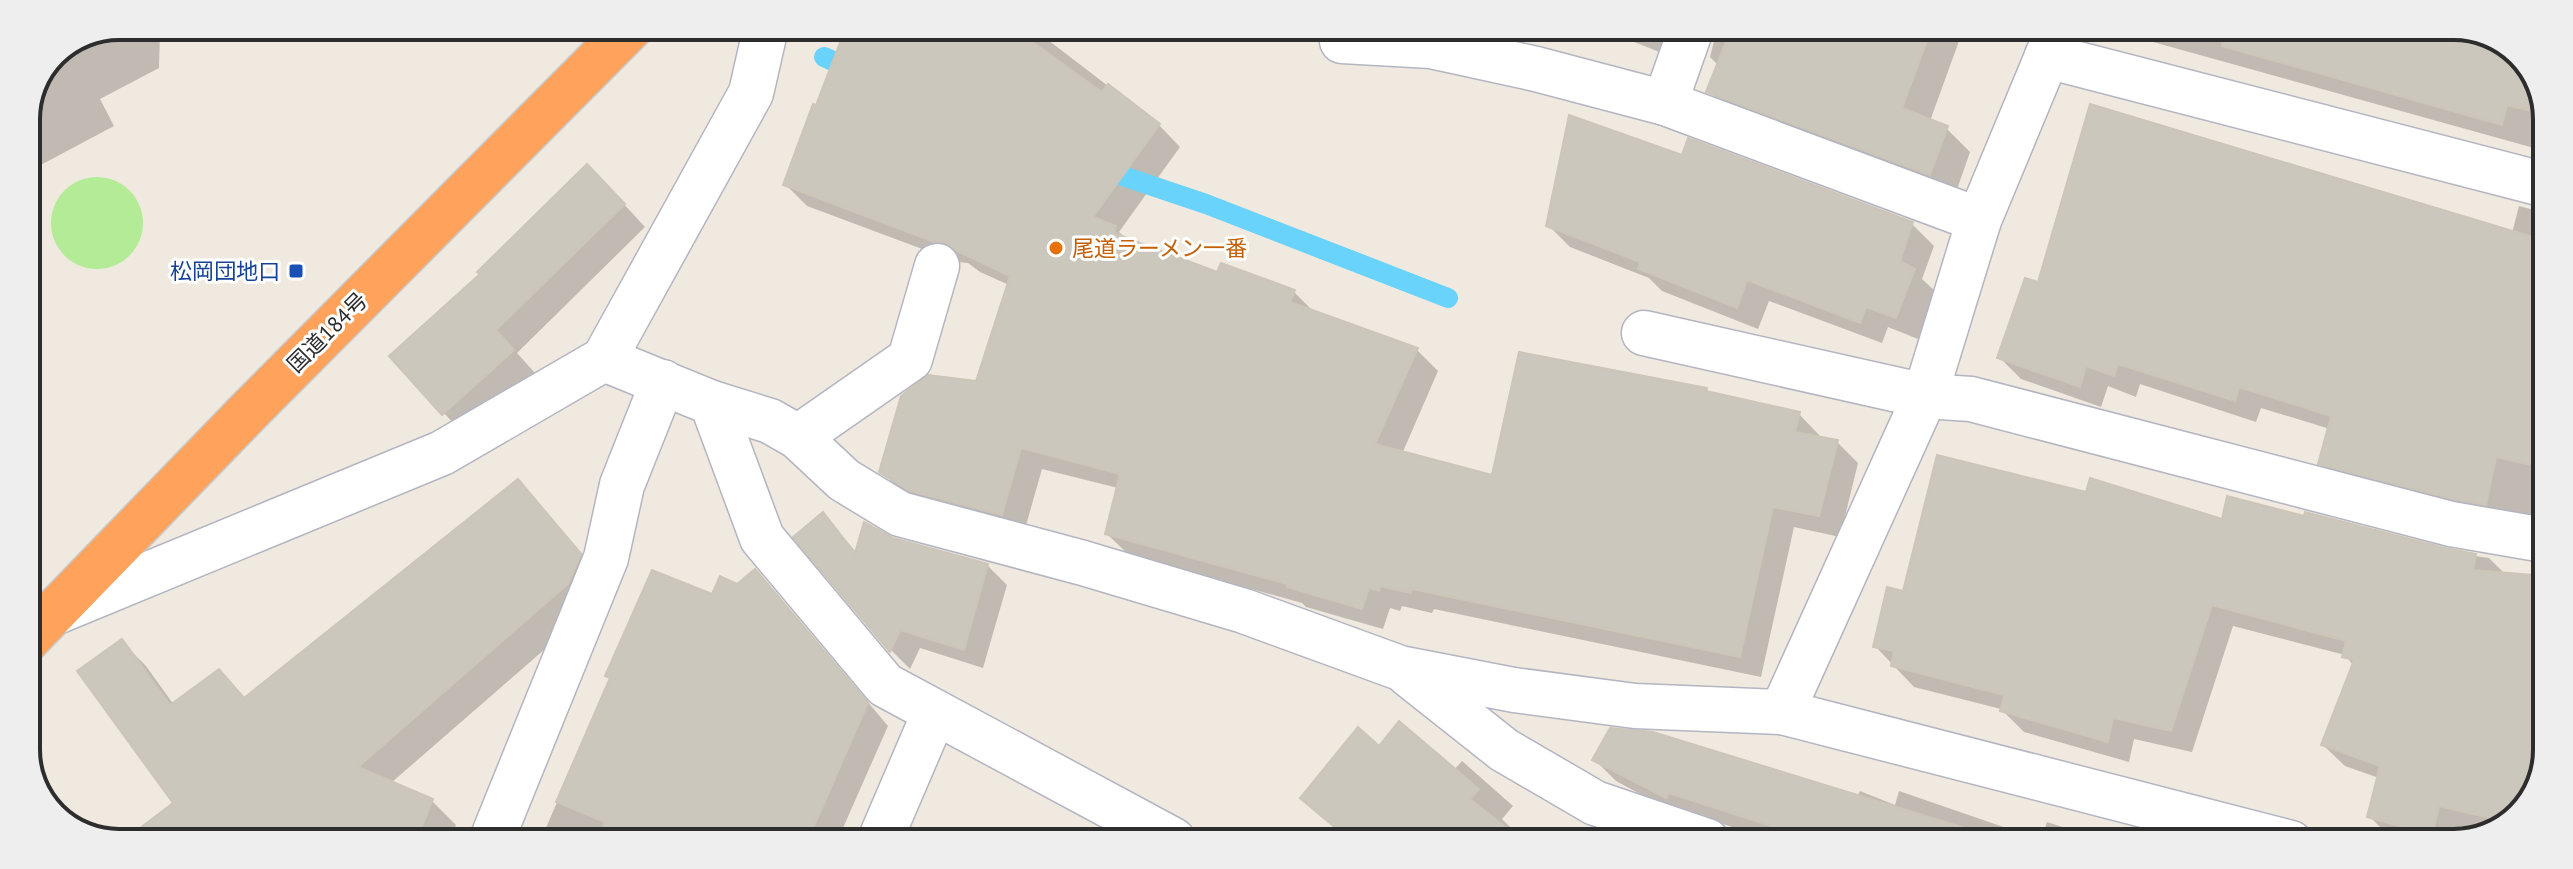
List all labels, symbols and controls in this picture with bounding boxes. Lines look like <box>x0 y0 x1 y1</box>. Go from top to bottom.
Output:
place label: 尾道ラーメン一番 <box>1072 234 1247 262</box>
marker: 尾道ラーメン一番 <box>1047 239 1065 257</box>
place label: 松岡団地口 <box>170 257 280 285</box>
marker: 松岡団地口 <box>287 262 305 280</box>
street label: 国道184号 <box>281 286 373 378</box>

